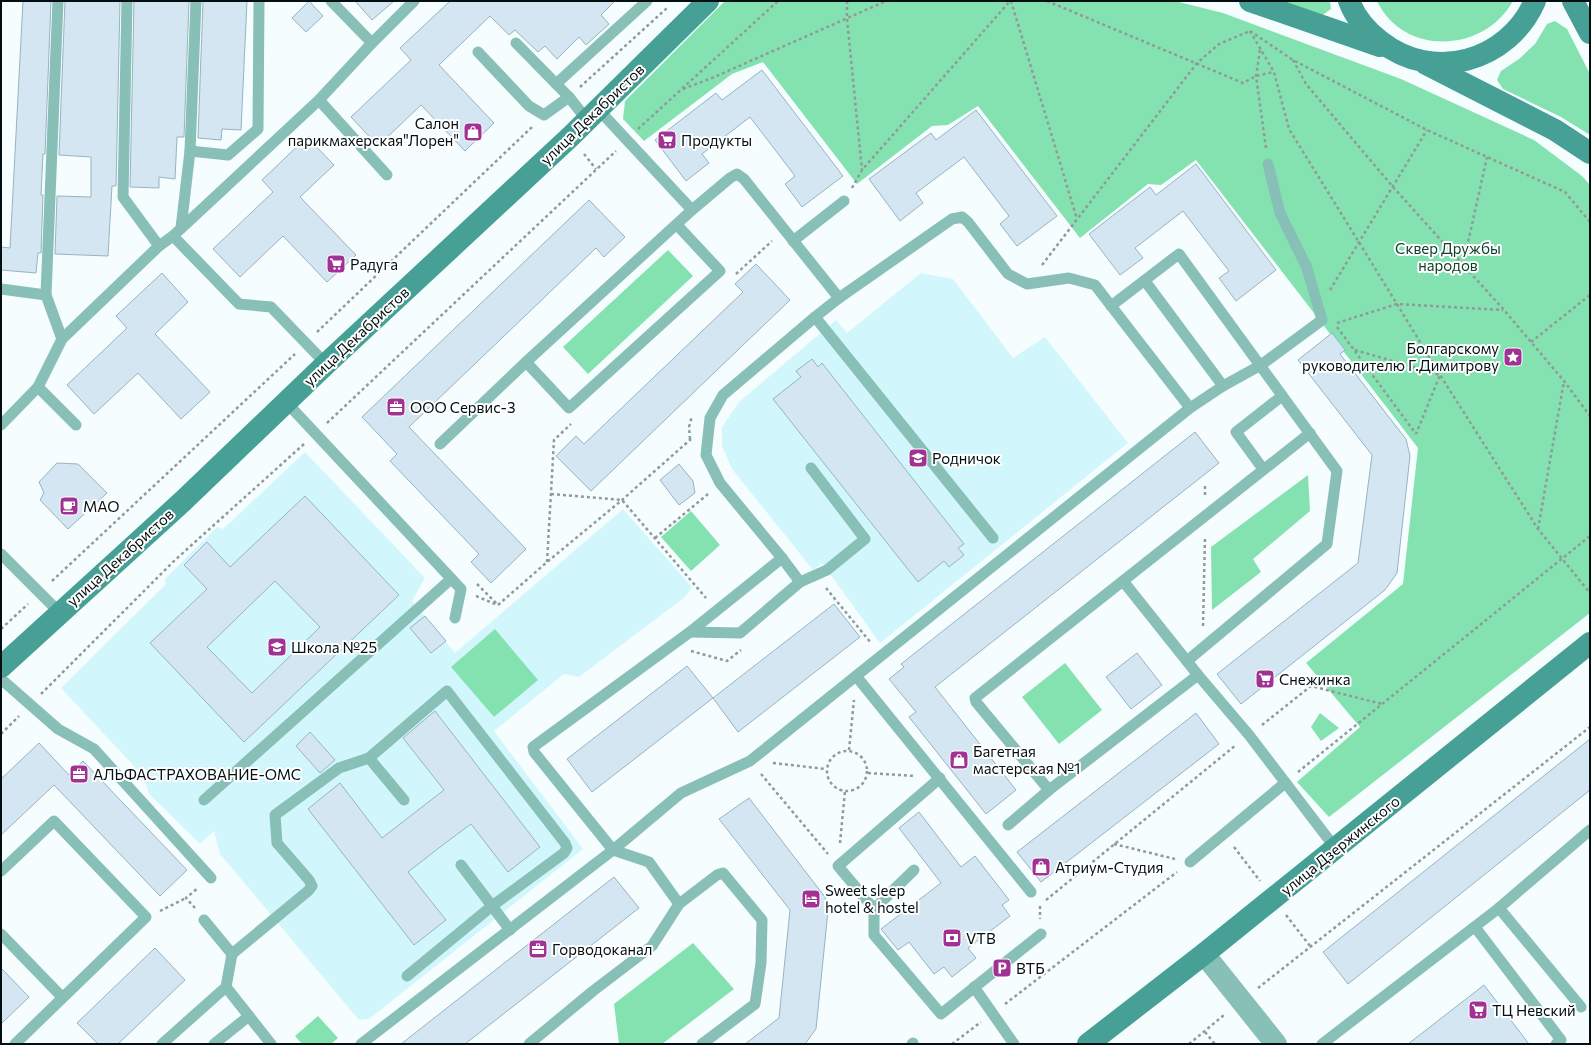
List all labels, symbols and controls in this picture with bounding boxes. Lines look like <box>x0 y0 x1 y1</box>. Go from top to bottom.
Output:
street label: улица Декабристов <box>536 60 648 168</box>
place label: Салон парикмахерская"Лорен" <box>288 114 459 149</box>
shop icon: Салон парикмахерская"Лорен" <box>462 121 484 143</box>
supermarket icon: Продукты <box>656 129 678 151</box>
place label: Продукты <box>681 131 752 149</box>
park label: Сквер Дружбы народов <box>1395 239 1501 274</box>
supermarket icon: Радуга <box>325 253 347 275</box>
place label: Радуга <box>350 255 398 273</box>
street label: улица Декабристов <box>300 283 412 389</box>
place label: Болгарскому руководителю Г.Димитрову <box>1302 339 1499 374</box>
place icon: Болгарскому руководителю Г.Димитрову <box>1502 346 1524 368</box>
office icon: ООО Сервис-3 <box>385 396 407 418</box>
place label: ООО Сервис-3 <box>410 398 515 416</box>
school or university icon: Родничок <box>907 447 929 469</box>
place label: Родничок <box>932 449 1001 467</box>
cafe icon: МАО <box>58 495 80 517</box>
place label: МАО <box>83 497 120 515</box>
street label: улица Декабристов <box>63 504 177 610</box>
school or university icon: Школа №25 <box>266 636 288 658</box>
place label: Школа №25 <box>291 638 377 656</box>
supermarket icon: Снежинка <box>1254 668 1276 690</box>
place label: Снежинка <box>1279 670 1351 688</box>
place label: Багетная мастерская №1 <box>973 742 1080 777</box>
shop icon: Багетная мастерская №1 <box>948 749 970 771</box>
office icon: АЛЬФАСТРАХОВАНИЕ-ОМС <box>68 763 90 785</box>
place label: АЛЬФАСТРАХОВАНИЕ-ОМС <box>93 765 301 783</box>
street label: улица Дзержинского <box>1277 791 1403 899</box>
shop icon: Атриум-Студия <box>1030 856 1052 878</box>
place label: Атриум-Студия <box>1055 858 1163 876</box>
place label: Sweet sleep hotel & hostel <box>825 881 919 916</box>
hotel icon: Sweet sleep hotel & hostel <box>800 888 822 910</box>
bank icon: VTB <box>941 927 963 949</box>
place label: VTB <box>966 929 996 947</box>
office icon: Горводоканал <box>527 938 549 960</box>
place label: Горводоканал <box>552 940 652 958</box>
parking icon: ВТБ <box>991 957 1013 979</box>
place label: ВТБ <box>1016 959 1045 977</box>
supermarket icon: ТЦ Невский <box>1467 999 1489 1021</box>
place label: ТЦ Невский <box>1492 1001 1576 1019</box>

